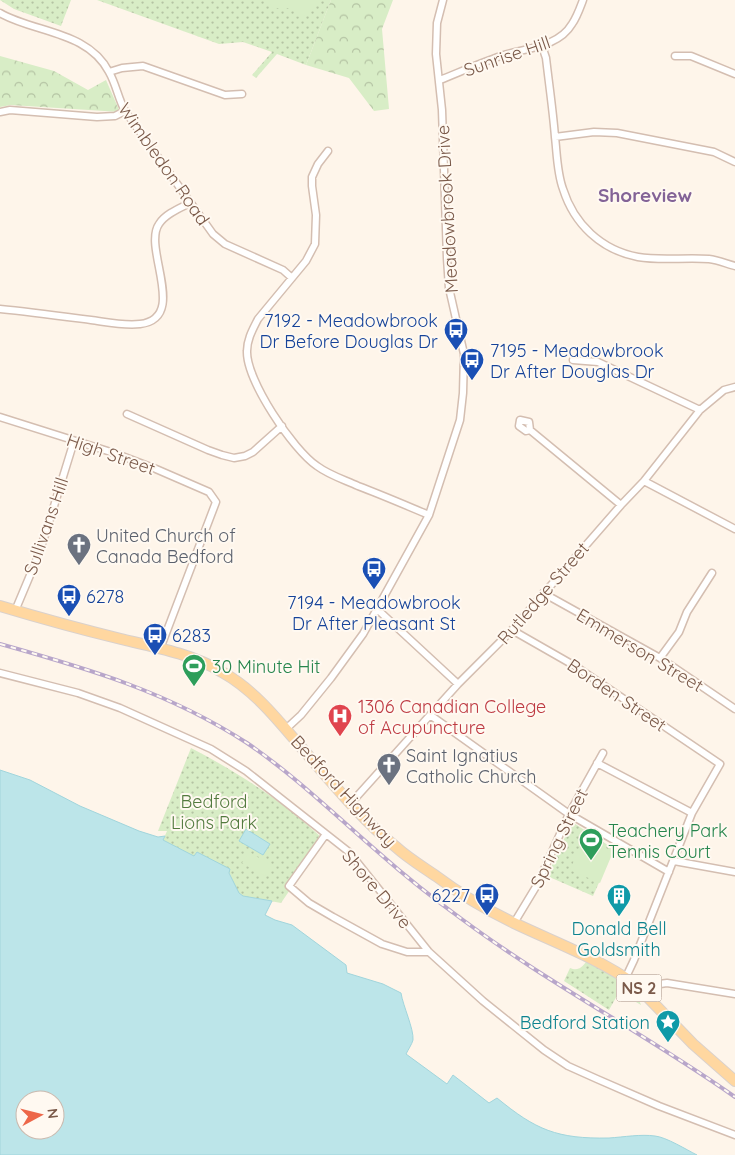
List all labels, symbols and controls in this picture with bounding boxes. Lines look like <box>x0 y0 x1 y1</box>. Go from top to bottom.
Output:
street label: Sunrise Hill <box>461 30 553 82</box>
street label: Wimbledon Road <box>113 98 215 230</box>
street label: Meadowbrook Drive <box>431 124 463 294</box>
district label: Shoreview <box>598 183 693 207</box>
place label: 7192 - Meadowbrook Dr Before Douglas Dr <box>260 309 438 353</box>
bus stop icon: 7192 - Meadowbrook Dr Before Douglas Dr <box>443 317 469 351</box>
place label: 7195 - Meadowbrook Dr After Douglas Dr <box>490 339 664 383</box>
bus stop icon: 7195 - Meadowbrook Dr After Douglas Dr <box>459 347 485 381</box>
street label: High Street <box>64 428 158 480</box>
street label: Sullivans Hill <box>19 474 73 578</box>
place label: United Church of Canada Bedford <box>96 524 236 568</box>
church icon: United Church of Canada Bedford <box>66 532 92 566</box>
street label: Rutledge Street <box>492 537 594 649</box>
bus stop icon: 7194 - Meadowbrook Dr After Pleasant St <box>361 556 387 590</box>
bus stop icon: 6278 <box>56 583 82 617</box>
place label: 6278 <box>86 585 124 608</box>
place label: 7194 - Meadowbrook Dr After Pleasant St <box>287 591 461 635</box>
street label: Emmerson Street <box>572 603 708 697</box>
bus stop icon: 6283 <box>142 622 168 656</box>
place label: 6283 <box>172 624 211 647</box>
sports icon: 30 Minute Hit <box>181 653 207 687</box>
street label: Borden Street <box>563 653 671 737</box>
place label: 30 Minute Hit <box>212 655 320 678</box>
place label: 1306 Canadian College of Acupuncture <box>358 695 546 739</box>
hospital icon: 1306 Canadian College of Acupuncture <box>327 703 353 737</box>
street label: Bedford Highway <box>286 730 402 852</box>
place label: Saint Ignatius Catholic Church <box>406 744 536 788</box>
church icon: Saint Ignatius Catholic Church <box>376 752 402 786</box>
street label: Spring Street <box>525 785 593 891</box>
park label: Bedford Lions Park <box>171 790 257 834</box>
place label: Teachery Park Tennis Court <box>608 819 728 863</box>
sports icon: Teachery Park Tennis Court <box>578 827 604 861</box>
street label: Shore Drive <box>337 845 417 933</box>
bus stop icon: 6227 <box>474 882 500 916</box>
building icon: Donald Bell Goldsmith <box>606 883 632 917</box>
place label: 6227 <box>431 884 470 907</box>
place label: Donald Bell Goldsmith <box>571 917 667 961</box>
road number: NS 2 <box>616 974 662 1001</box>
place icon: Bedford Station <box>655 1009 681 1043</box>
place label: Bedford Station <box>520 1011 650 1034</box>
north arrow <box>15 1090 65 1140</box>
text: N <box>43 1107 62 1120</box>

